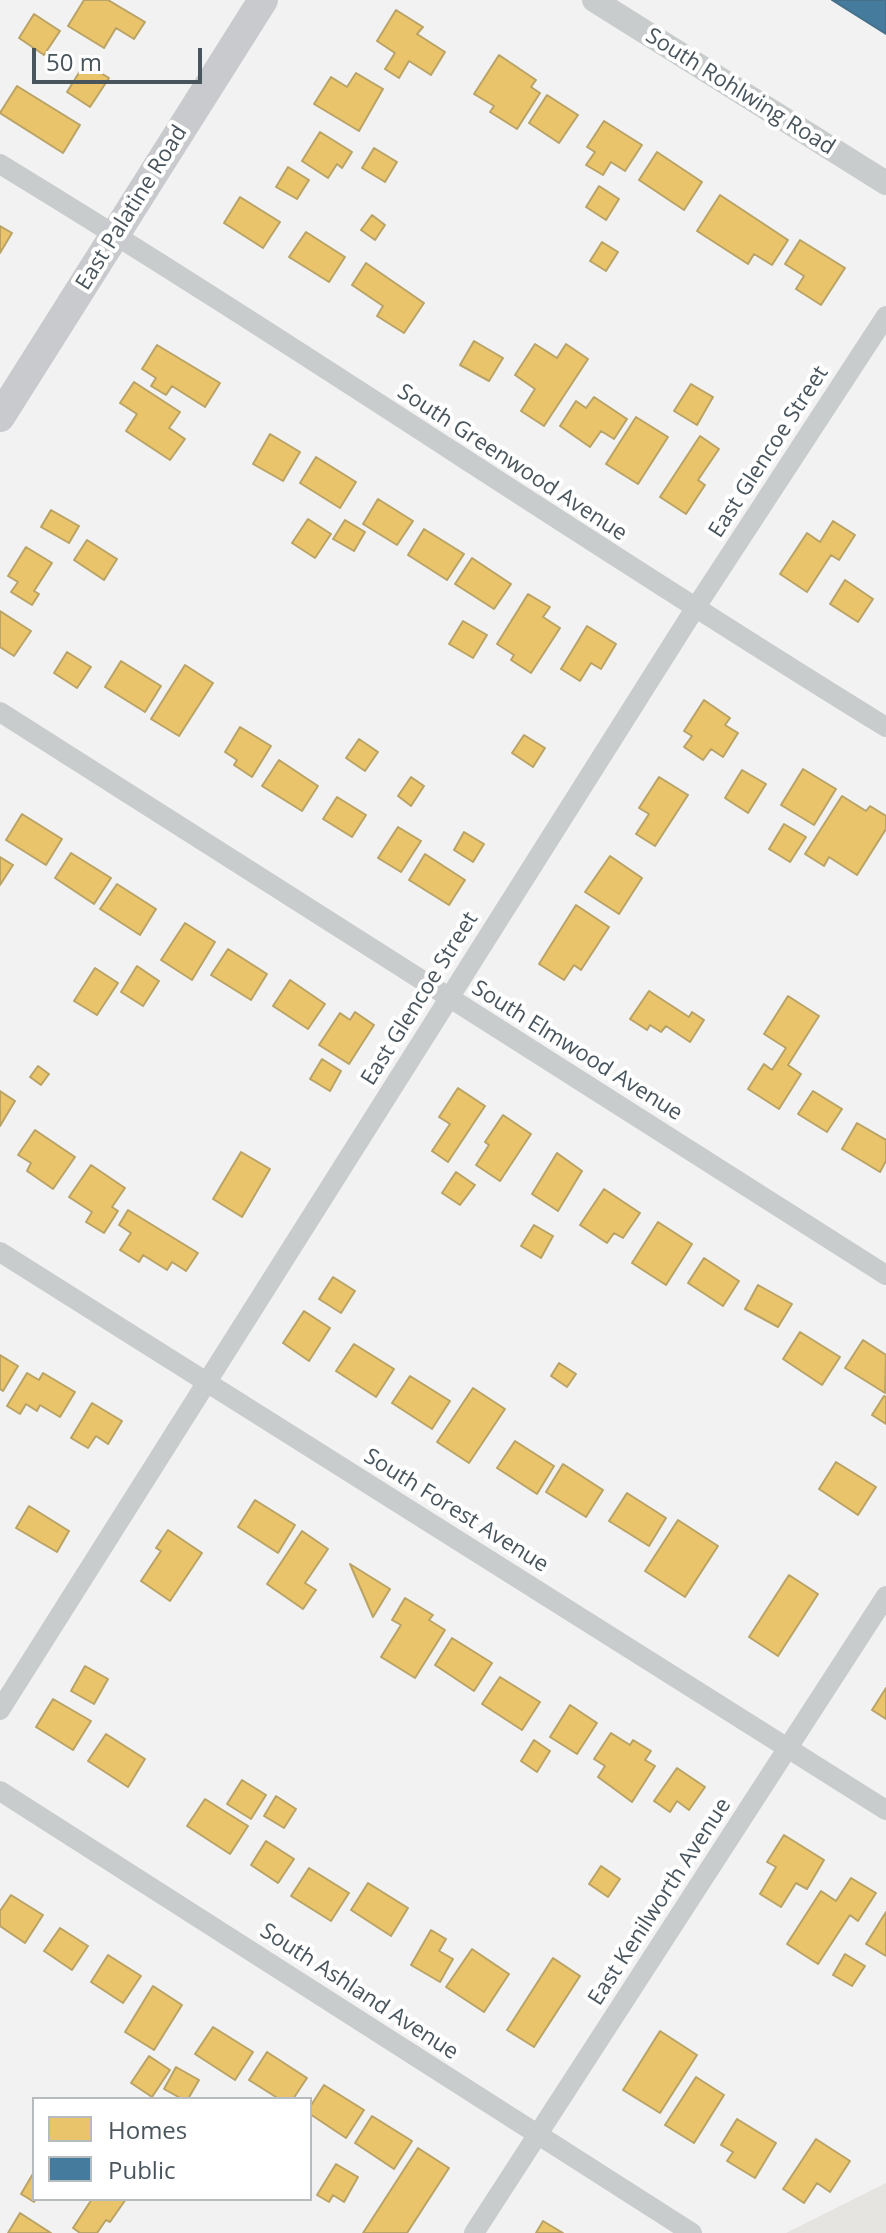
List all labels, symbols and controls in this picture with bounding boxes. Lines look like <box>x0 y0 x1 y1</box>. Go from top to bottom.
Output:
street label: South Rohlwing Road <box>641 23 839 161</box>
scale bar <box>36 32 206 82</box>
text: 50 m <box>46 45 102 78</box>
street label: East Palatine Road <box>71 121 193 295</box>
street label: East Glencoe Street <box>704 361 834 543</box>
street label: South Greenwood Avenue <box>392 379 632 547</box>
street label: East Glencoe Street <box>356 908 484 1090</box>
street label: South Elmwood Avenue <box>467 975 687 1127</box>
street label: South Forest Avenue <box>359 1444 553 1578</box>
street label: East Kenilworth Avenue <box>583 1793 737 2011</box>
street label: South Ashland Avenue <box>255 1918 463 2066</box>
legend <box>32 2097 312 2201</box>
text: Homes <box>108 2113 187 2146</box>
text: Public <box>108 2153 175 2186</box>

